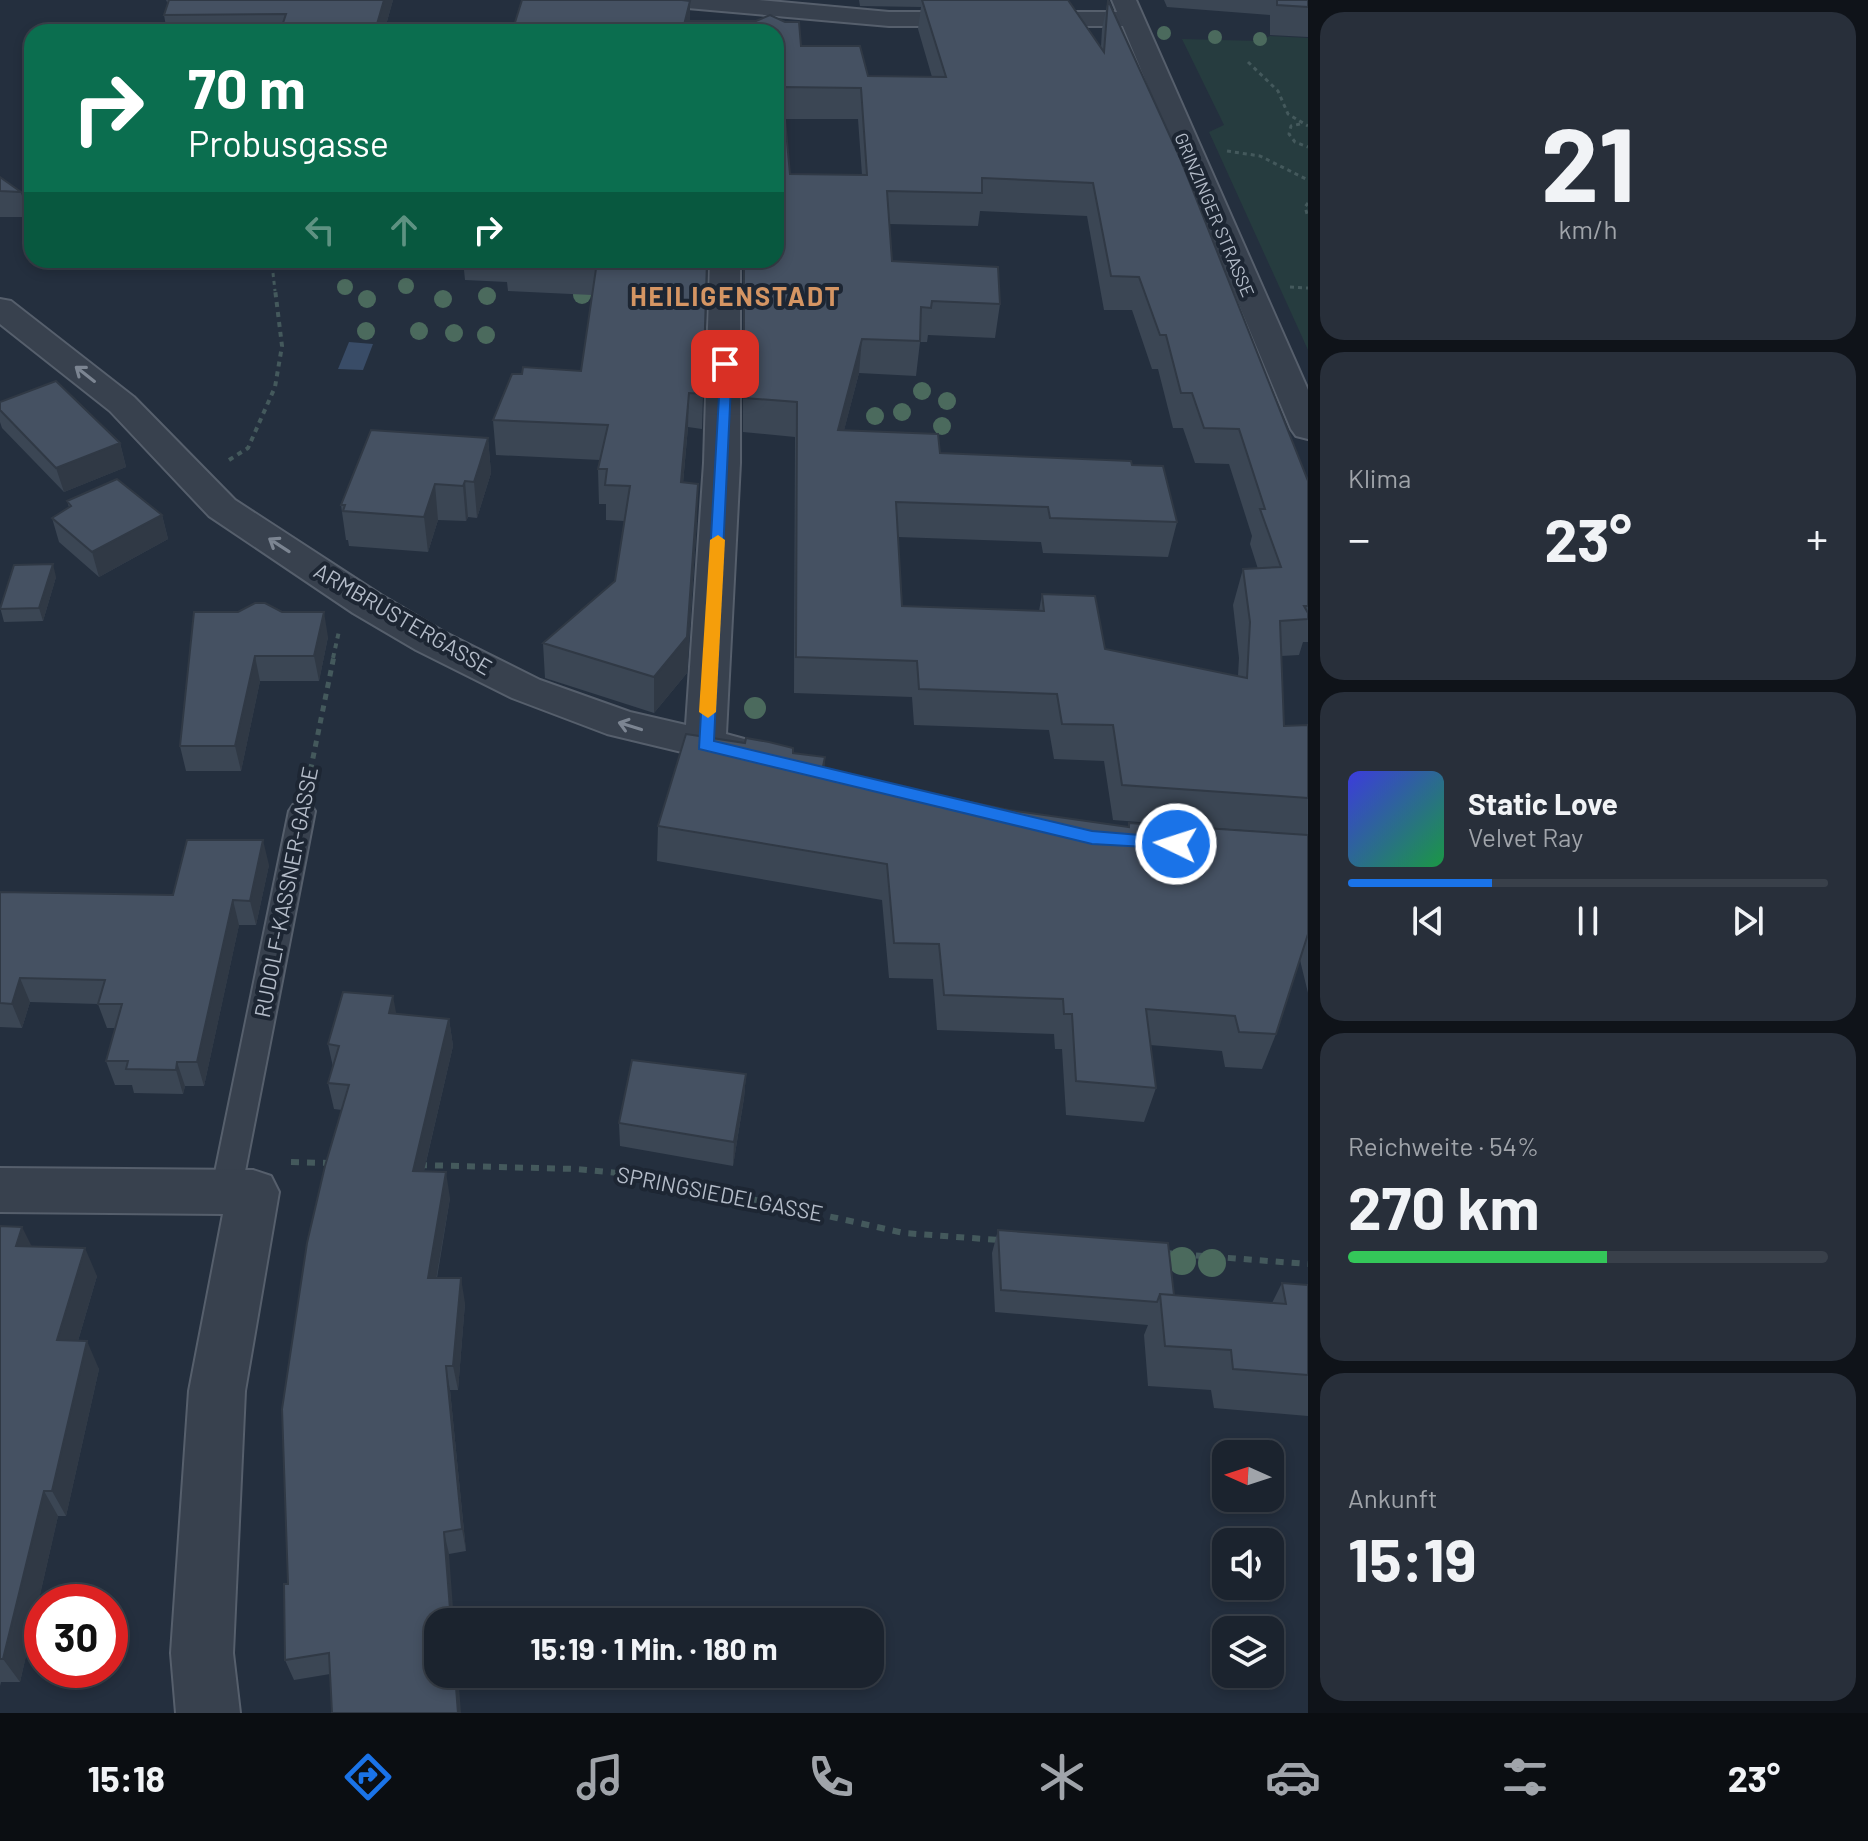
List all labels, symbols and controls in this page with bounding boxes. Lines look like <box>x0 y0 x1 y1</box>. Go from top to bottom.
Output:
text: 70 m <box>188 53 306 120</box>
icon: right <box>56 56 160 160</box>
text: 21 <box>1541 98 1635 223</box>
text: Probusgasse <box>188 121 389 164</box>
street label: GRINZINGER STRASSE <box>1170 129 1260 300</box>
icon: left <box>298 208 342 252</box>
icon: ahead <box>382 208 426 252</box>
icon: right <box>466 208 510 252</box>
text: km/h <box>1559 213 1617 244</box>
district label: HEILIGENSTADT <box>630 280 842 311</box>
pin <box>691 330 759 398</box>
icon: arrive <box>703 342 747 386</box>
one-way arrow <box>75 365 96 382</box>
text: Klima <box>1348 462 1411 493</box>
text: 23° <box>1544 502 1632 574</box>
text: − <box>1348 511 1370 564</box>
text: + <box>1806 511 1828 564</box>
one-way arrow <box>268 537 291 553</box>
street label: ARMBRUSTERGASSE <box>310 557 497 680</box>
one-way arrow <box>617 718 643 733</box>
street label: RUDOLF-KASSNER-GASSE <box>248 764 322 1019</box>
text: Static Love <box>1468 785 1618 821</box>
position arrow <box>1134 802 1218 886</box>
text: Velvet Ray <box>1468 821 1583 852</box>
icon: previous <box>1406 899 1450 943</box>
icon: pause <box>1566 899 1610 943</box>
icon: next <box>1726 899 1770 943</box>
text: Reichweite · 54% <box>1348 1130 1539 1161</box>
street label: SPRINGSIEDELGASSE <box>615 1160 826 1226</box>
text: 270 km <box>1348 1170 1540 1242</box>
north arrow <box>1212 1440 1284 1512</box>
map controls <box>1212 1440 1284 1688</box>
text: Ankunft <box>1348 1482 1437 1513</box>
text: 15:19 <box>1348 1522 1477 1594</box>
button: sound <box>1212 1528 1284 1600</box>
speed limit sign: 30 <box>24 1584 128 1688</box>
button: layers <box>1212 1616 1284 1688</box>
text: 15:19 · 1 Min. · 180 m <box>530 1630 778 1666</box>
icon: directions <box>340 1749 396 1805</box>
icon: music <box>572 1749 628 1805</box>
icon: phone <box>803 1749 859 1805</box>
icon: climate <box>1034 1749 1090 1805</box>
icon: car <box>1265 1749 1321 1805</box>
icon: filters <box>1497 1749 1553 1805</box>
text: 15:18 <box>88 1756 165 1799</box>
text: 23° <box>1728 1756 1780 1799</box>

